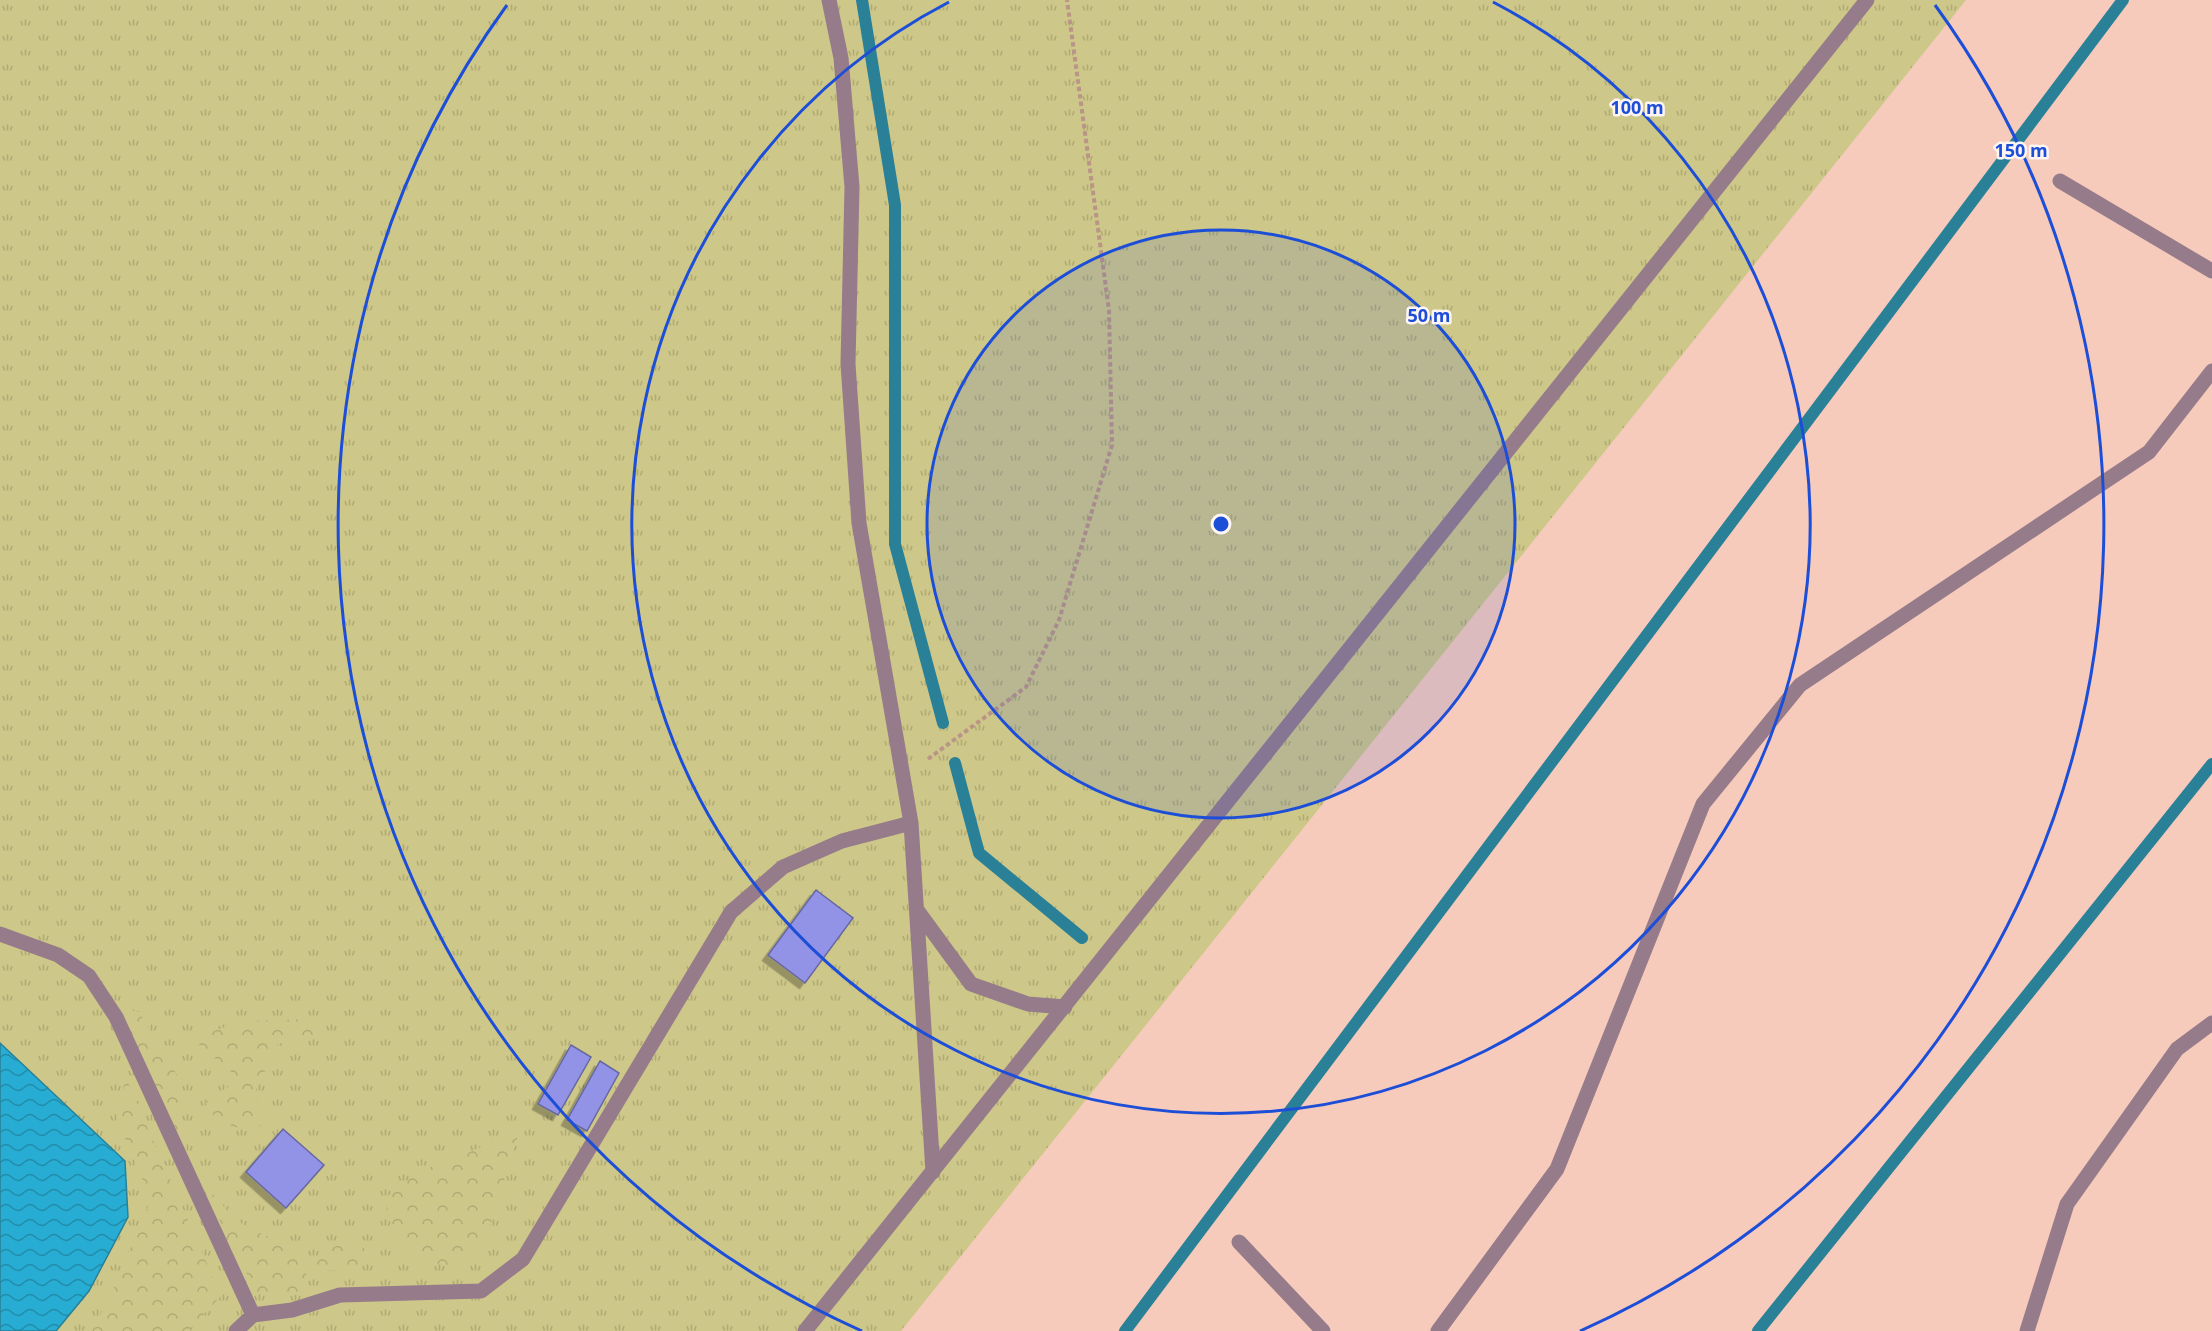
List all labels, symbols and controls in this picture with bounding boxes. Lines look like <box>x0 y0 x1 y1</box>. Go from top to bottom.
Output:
text: 100 m <box>1610 95 1664 119</box>
text: 150 m <box>1994 138 2048 162</box>
text: 50 m <box>1408 303 1450 327</box>
centre of rings <box>1211 514 1231 534</box>

